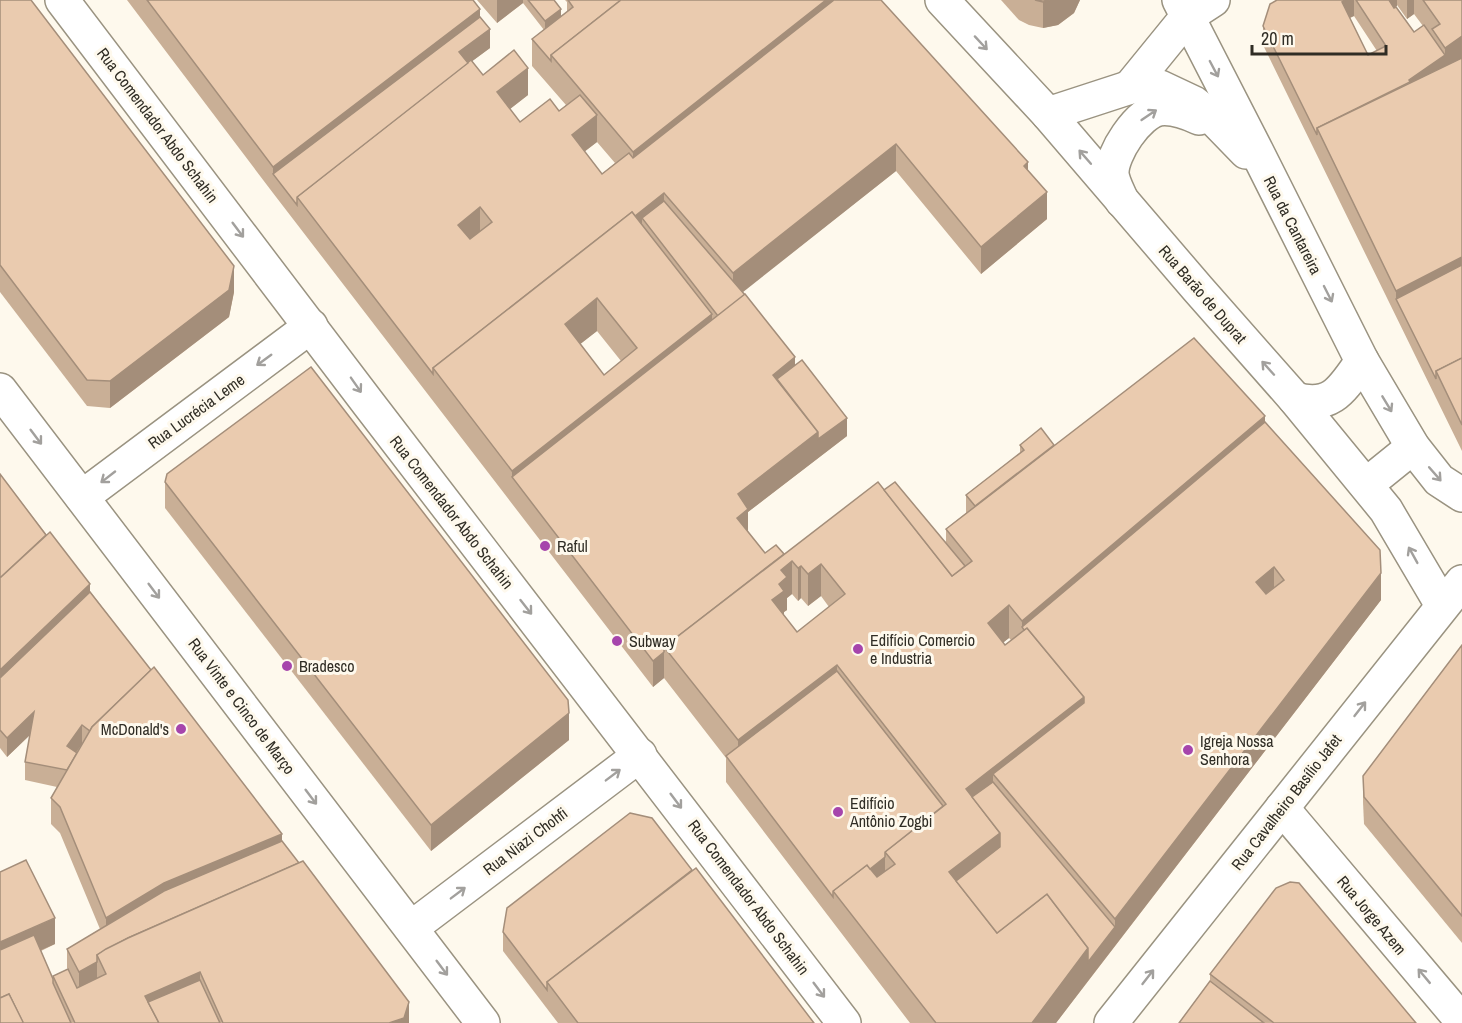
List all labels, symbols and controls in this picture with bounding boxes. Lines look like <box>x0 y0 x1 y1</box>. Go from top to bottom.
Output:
scale bar <box>1252 18 1386 56</box>
text: 20 m <box>1261 26 1294 51</box>
one-way arrow <box>974 35 988 50</box>
street label: Rua Comendador Abdo Schahin <box>92 43 224 207</box>
one-way arrow <box>1208 60 1220 77</box>
one-way arrow <box>1140 109 1157 121</box>
one-way arrow <box>1078 150 1092 165</box>
street label: Rua da Cantareira <box>1259 172 1328 279</box>
one-way arrow <box>231 222 244 238</box>
street label: Rua Barão de Duprat <box>1154 240 1252 348</box>
one-way arrow <box>1323 285 1334 303</box>
one-way arrow <box>256 354 272 367</box>
one-way arrow <box>1261 360 1275 375</box>
street label: Rua Lucrécia Leme <box>143 368 249 454</box>
one-way arrow <box>350 377 362 393</box>
one-way arrow <box>1382 395 1394 412</box>
one-way arrow <box>29 428 42 444</box>
street label: Rua Comendador Abdo Schahin <box>385 431 519 593</box>
one-way arrow <box>1428 466 1442 481</box>
one-way arrow <box>100 470 116 483</box>
place label: Raful <box>557 535 588 557</box>
marker: Raful <box>538 539 552 553</box>
one-way arrow <box>1406 546 1418 563</box>
one-way arrow <box>148 583 161 599</box>
one-way arrow <box>519 598 532 614</box>
place label: Edifício Comercio e Industria <box>870 629 975 669</box>
place label: Subway <box>629 630 676 652</box>
street label: Rua Vinte e Cinco de Março <box>183 633 301 779</box>
marker: Subway <box>610 634 624 648</box>
marker: Edifício Comercio e Industria <box>851 642 865 656</box>
place label: Bradesco <box>299 655 354 677</box>
marker: Bradesco <box>280 659 294 673</box>
one-way arrow <box>1353 701 1366 717</box>
place label: McDonald's <box>101 718 169 740</box>
marker: McDonald's <box>174 722 188 736</box>
street label: Rua Cavalheiro Basílio Jafet <box>1226 729 1346 875</box>
place label: Igreja Nossa Senhora <box>1200 730 1274 770</box>
marker: Igreja Nossa Senhora <box>1181 743 1195 757</box>
one-way arrow <box>605 769 621 782</box>
one-way arrow <box>304 788 317 804</box>
place label: Edifício Antônio Zogbi <box>849 792 932 832</box>
one-way arrow <box>669 793 682 809</box>
street label: Rua Niazi Chohfi <box>478 802 572 880</box>
marker: Edifício Antônio Zogbi <box>831 805 845 819</box>
street label: Rua Comendador Abdo Schahin <box>683 815 815 979</box>
street label: Rua Jorge Azem <box>1332 871 1412 959</box>
one-way arrow <box>449 886 465 899</box>
one-way arrow <box>435 960 448 976</box>
one-way arrow <box>1141 969 1154 985</box>
one-way arrow <box>1417 969 1431 984</box>
one-way arrow <box>813 982 826 998</box>

